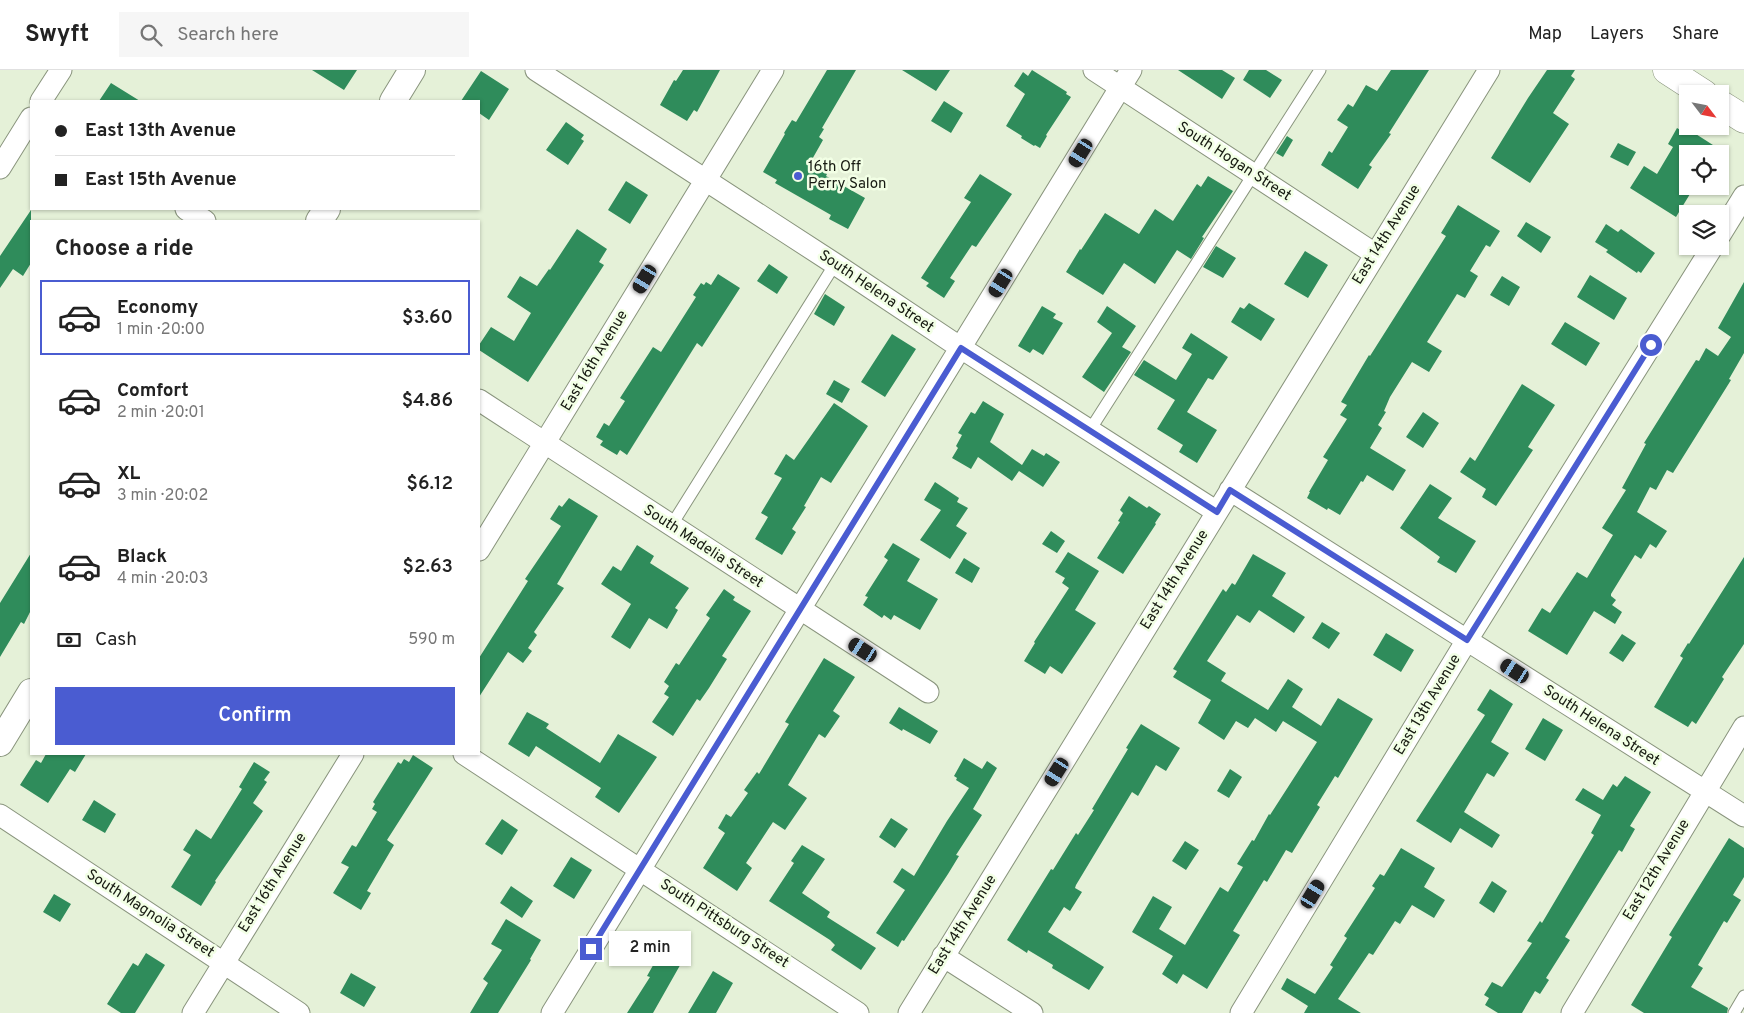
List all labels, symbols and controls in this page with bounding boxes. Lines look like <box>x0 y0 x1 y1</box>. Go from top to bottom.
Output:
search box <box>119 12 469 57</box>
text: Swyft <box>25 20 89 50</box>
icon: search <box>137 21 165 49</box>
text: Search here <box>177 23 279 47</box>
text: Map <box>1528 23 1562 46</box>
text: Layers <box>1590 23 1644 46</box>
text: Share <box>1672 23 1719 46</box>
north arrow <box>1679 85 1729 135</box>
map controls <box>1679 85 1729 255</box>
street label: South Hogan Street <box>1174 118 1294 206</box>
text: East 13th Avenue <box>85 119 236 143</box>
car <box>1066 136 1095 170</box>
button: locate <box>1679 145 1729 195</box>
place label: 16th Off Perry Salon <box>808 158 886 194</box>
text: East 15th Avenue <box>85 168 237 192</box>
marker: 16th Off Perry Salon <box>792 170 804 182</box>
street label: East 14th Avenue <box>1349 181 1425 289</box>
button: layers <box>1679 205 1729 255</box>
text: Choose a ride <box>55 236 193 263</box>
street label: South Helena Street <box>815 246 937 338</box>
car <box>630 262 659 296</box>
car <box>986 266 1015 300</box>
icon: car <box>57 295 102 340</box>
text: Economy <box>117 296 198 320</box>
text: $3.60 <box>402 306 453 330</box>
street label: East 16th Avenue <box>557 307 633 415</box>
text: 1 min · 20:00 <box>117 320 205 340</box>
route start <box>1640 334 1662 356</box>
icon: car <box>57 378 102 423</box>
text: Comfort <box>117 379 189 403</box>
text: $4.86 <box>402 389 453 413</box>
text: 2 min · 20:01 <box>117 403 205 423</box>
icon: car <box>57 461 102 506</box>
text: XL <box>117 462 140 486</box>
text: $6.12 <box>407 472 453 496</box>
text: 3 min · 20:02 <box>117 486 208 506</box>
street label: South Madelia Street <box>639 501 767 593</box>
street label: East 14th Avenue <box>1137 526 1213 634</box>
icon: car <box>57 544 102 589</box>
text: Black <box>117 545 167 569</box>
text: $2.63 <box>403 555 453 579</box>
text: 4 min · 20:03 <box>117 569 208 589</box>
icon: cash <box>55 626 83 654</box>
text: Cash <box>95 628 137 652</box>
text: 590 m <box>408 630 455 650</box>
car <box>846 636 879 664</box>
street label: East 13th Avenue <box>1390 651 1466 759</box>
car <box>1498 657 1531 685</box>
street label: South Helena Street <box>1539 681 1663 771</box>
button: Confirm <box>55 687 455 745</box>
car <box>1042 755 1071 789</box>
street label: East 12th Avenue <box>1619 816 1695 924</box>
street label: East 16th Avenue <box>235 829 311 937</box>
street label: South Magnolia Street <box>82 866 218 962</box>
street label: East 14th Avenue <box>925 871 1001 979</box>
street label: South Pittsburg Street <box>656 875 792 973</box>
car <box>1298 877 1327 911</box>
callout: 2 min <box>608 932 691 966</box>
route end <box>580 938 602 960</box>
text: 2 min <box>629 938 671 958</box>

